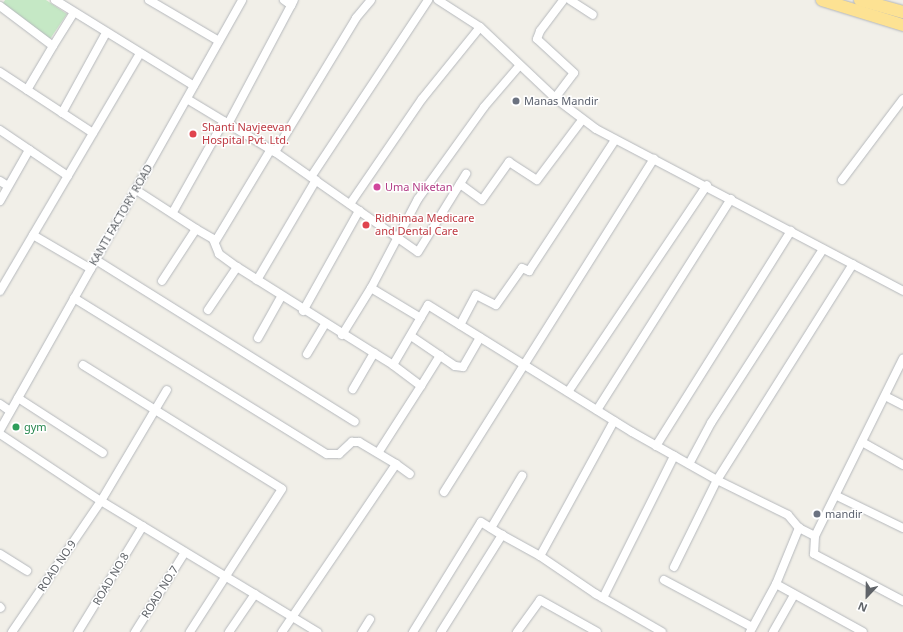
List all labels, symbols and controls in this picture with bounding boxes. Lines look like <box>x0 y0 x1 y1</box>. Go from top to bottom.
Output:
place label: Manas Mandir <box>524 94 598 108</box>
marker: Manas Mandir <box>511 96 521 106</box>
place label: Shanti Navjeevan Hospital Pvt. Ltd. <box>202 121 291 147</box>
marker: Shanti Navjeevan Hospital Pvt. Ltd. <box>187 128 199 140</box>
street label: KANTI FACTORY ROAD <box>87 162 155 268</box>
place label: Uma Niketan <box>385 180 453 194</box>
marker: Uma Niketan <box>372 182 382 192</box>
place label: Ridhimaa Medicare and Dental Care <box>375 212 474 238</box>
marker: Ridhimaa Medicare and Dental Care <box>360 219 372 231</box>
place label: gym <box>24 420 47 434</box>
marker: gym <box>11 422 21 432</box>
place label: mandir <box>825 507 862 521</box>
marker: mandir <box>812 509 822 519</box>
street label: ROAD NO.9 <box>35 538 79 594</box>
street label: ROAD NO.8 <box>90 550 132 608</box>
street label: ROAD NO.7 <box>139 564 181 620</box>
north arrow <box>847 576 887 616</box>
text: N <box>855 599 869 616</box>

